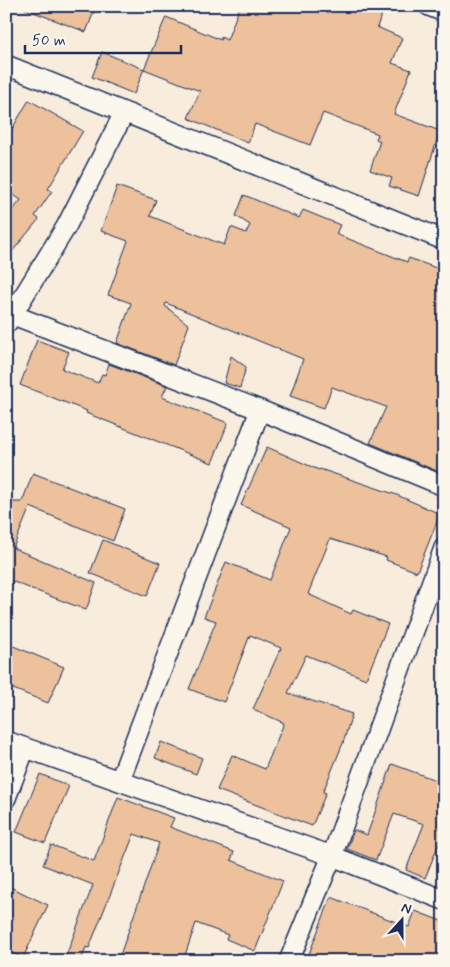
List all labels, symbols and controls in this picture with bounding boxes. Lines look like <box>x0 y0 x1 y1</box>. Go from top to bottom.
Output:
scale bar <box>25 22 181 54</box>
text: 50 m <box>32 31 66 51</box>
north arrow <box>378 894 428 944</box>
text: N <box>399 899 414 919</box>

